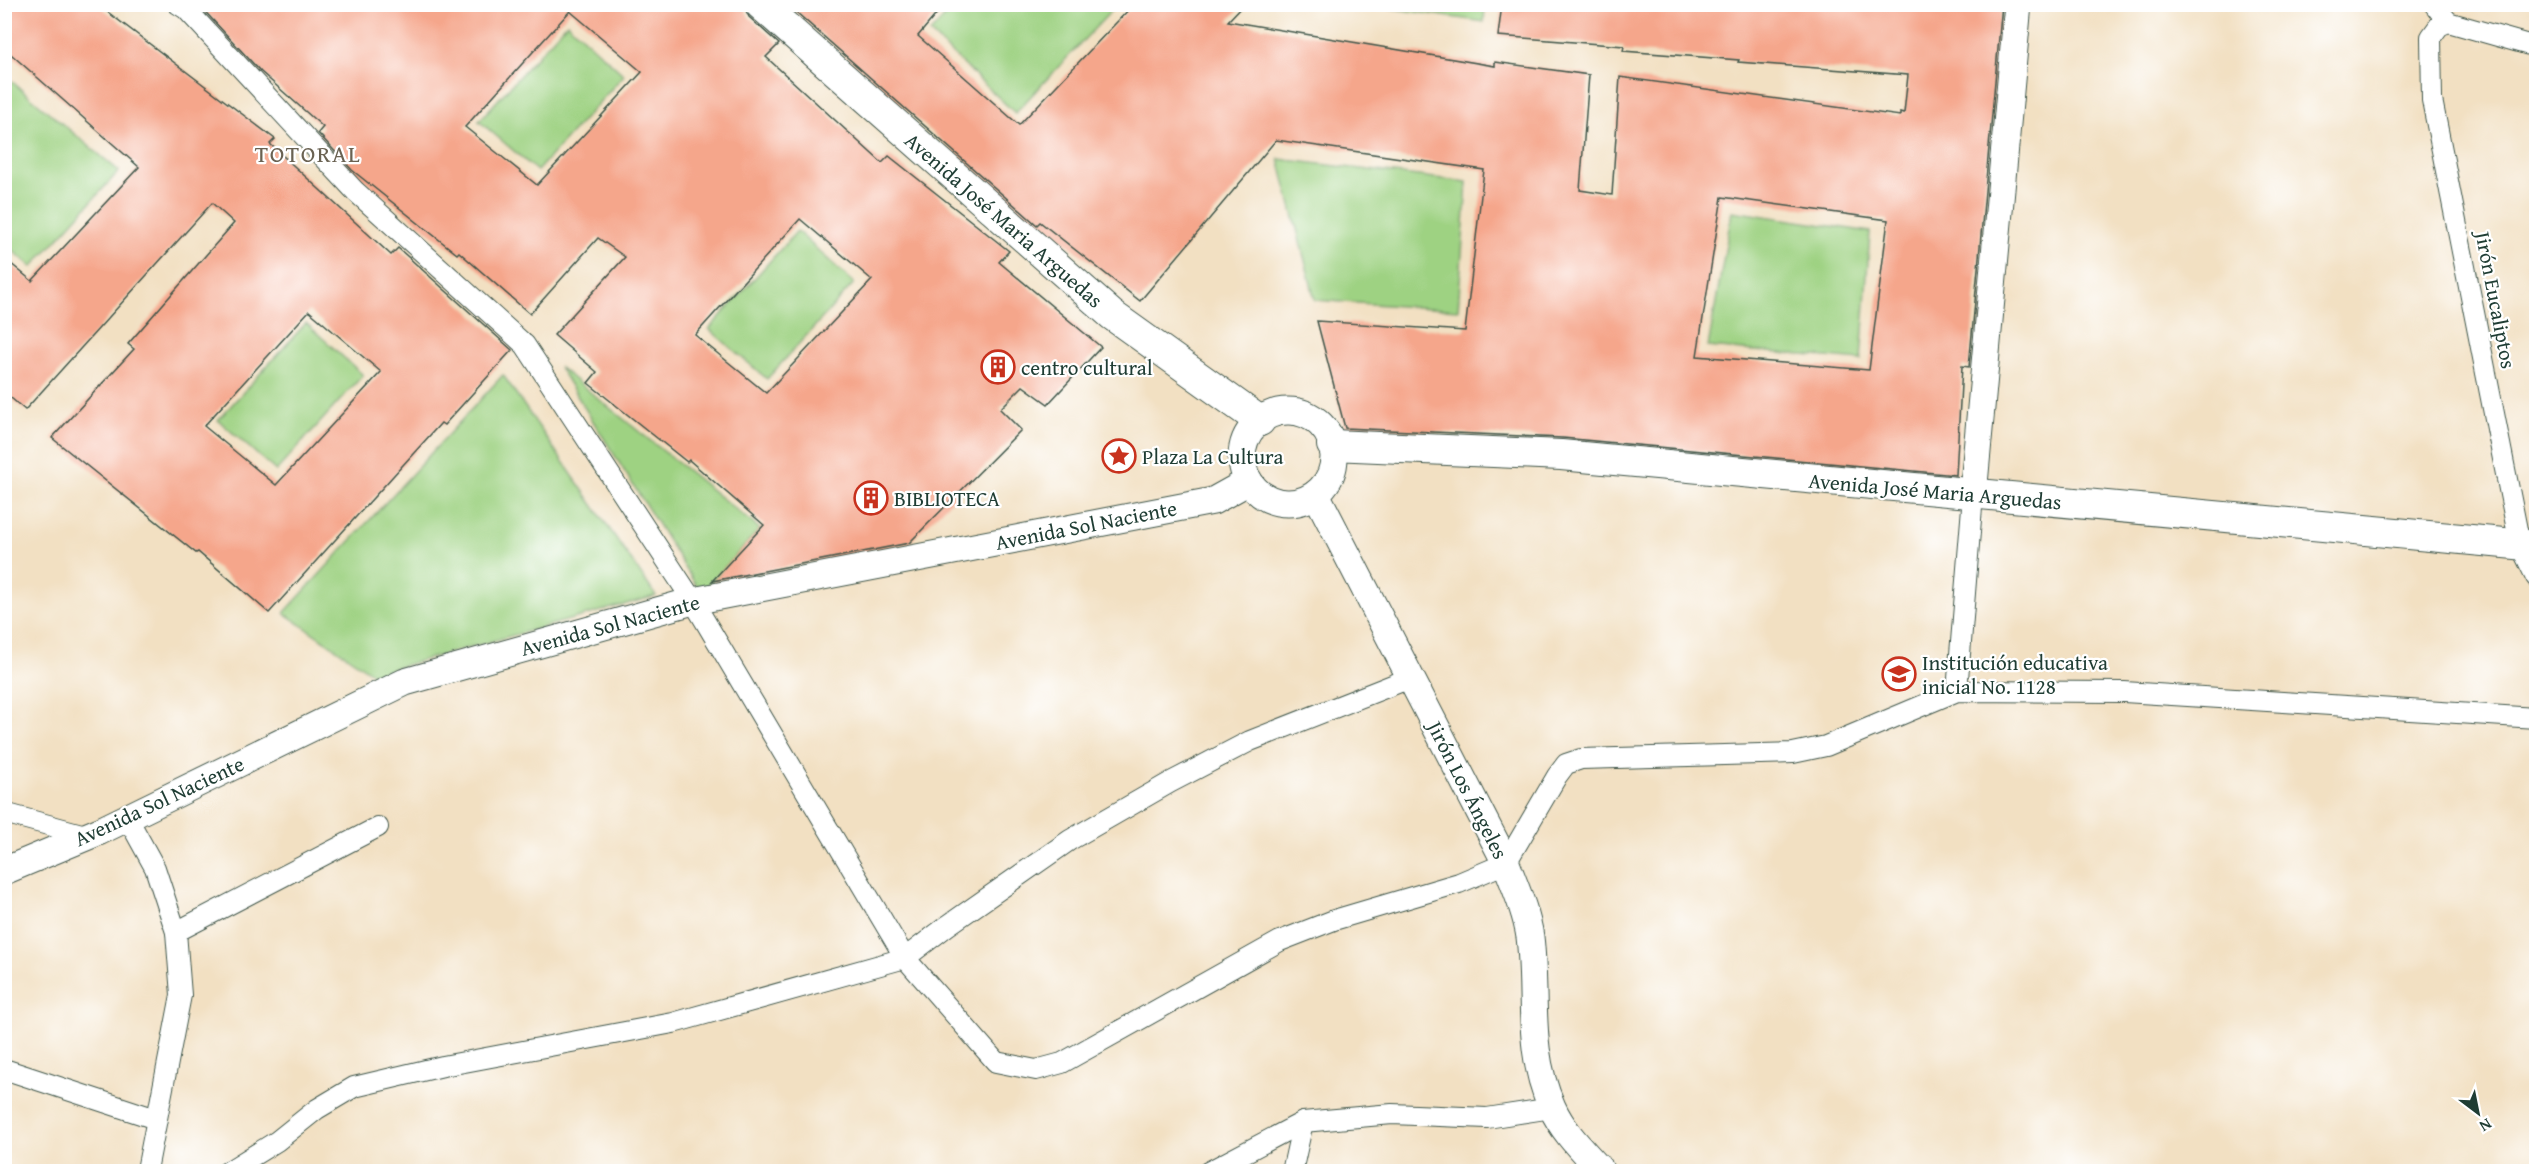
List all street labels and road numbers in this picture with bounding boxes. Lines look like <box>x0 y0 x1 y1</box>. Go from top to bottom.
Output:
street label: Avenida José Maria Arguedas <box>898 125 1110 315</box>
street label: Jirón Eucaliptos <box>2467 226 2524 371</box>
street label: Avenida José Maria Arguedas <box>1807 464 2063 518</box>
street label: Avenida Sol Naciente <box>993 492 1180 558</box>
street label: Avenida Sol Naciente <box>517 586 703 664</box>
street label: Jirón Los Ángeles <box>1419 713 1516 864</box>
street label: Avenida Sol Naciente <box>69 748 249 854</box>

